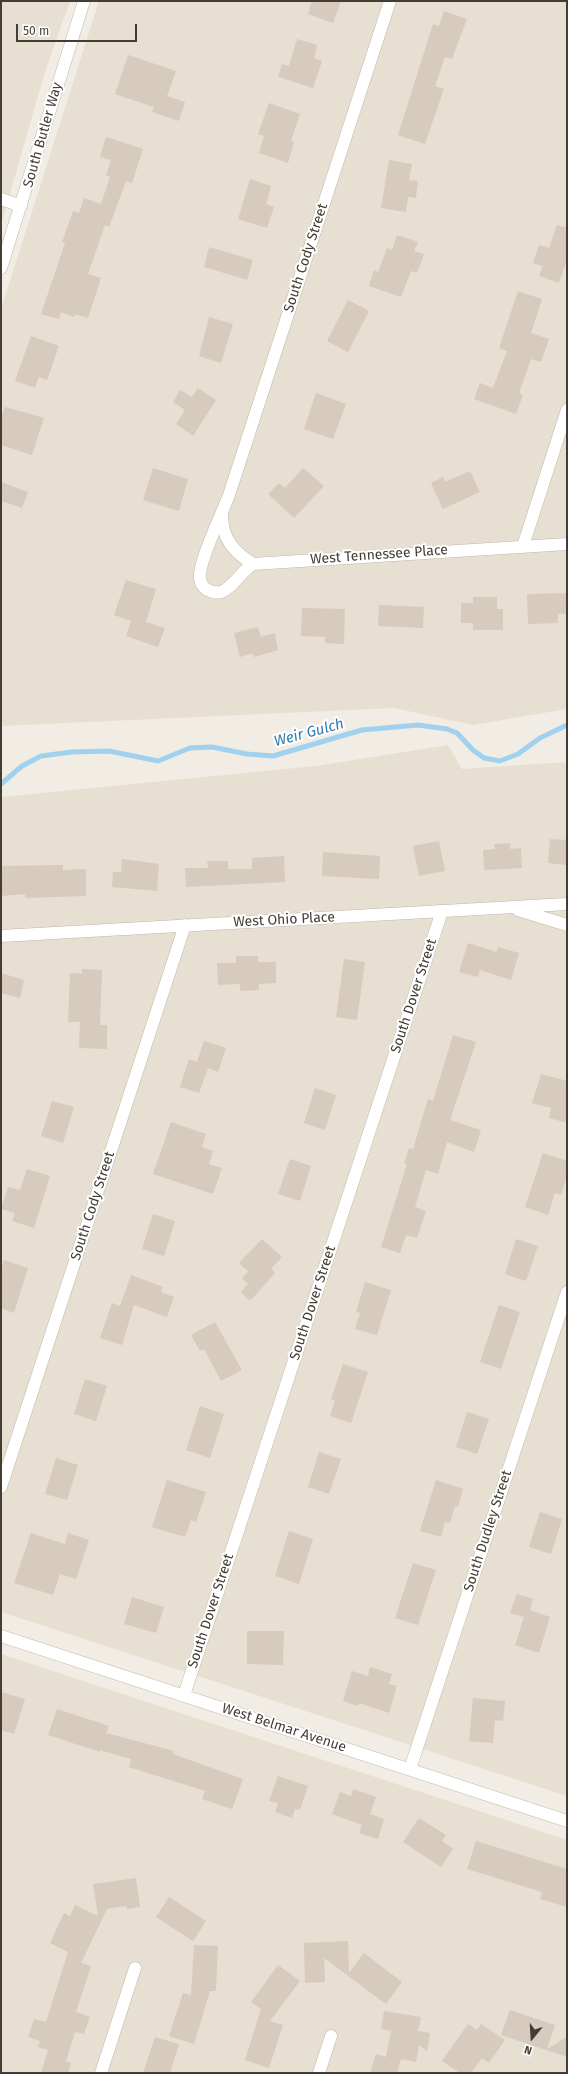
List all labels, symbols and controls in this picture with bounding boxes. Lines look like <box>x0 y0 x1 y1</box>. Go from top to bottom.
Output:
scale bar <box>18 16 139 42</box>
text: 50 m <box>23 24 49 38</box>
street label: South Butler Way <box>20 80 66 190</box>
street label: South Cody Street <box>280 201 332 315</box>
street label: West Tennessee Place <box>310 542 448 568</box>
water label: Weir Gulch <box>272 715 346 751</box>
street label: West Ohio Place <box>233 909 335 931</box>
street label: South Dover Street <box>388 937 440 1055</box>
street label: South Cody Street <box>67 1149 119 1263</box>
street label: South Dover Street <box>287 1244 339 1362</box>
street label: South Dudley Street <box>460 1468 516 1594</box>
street label: South Dover Street <box>185 1552 237 1670</box>
street label: West Belmar Avenue <box>220 1700 348 1756</box>
north arrow <box>512 2018 552 2058</box>
text: N <box>523 2043 534 2057</box>

